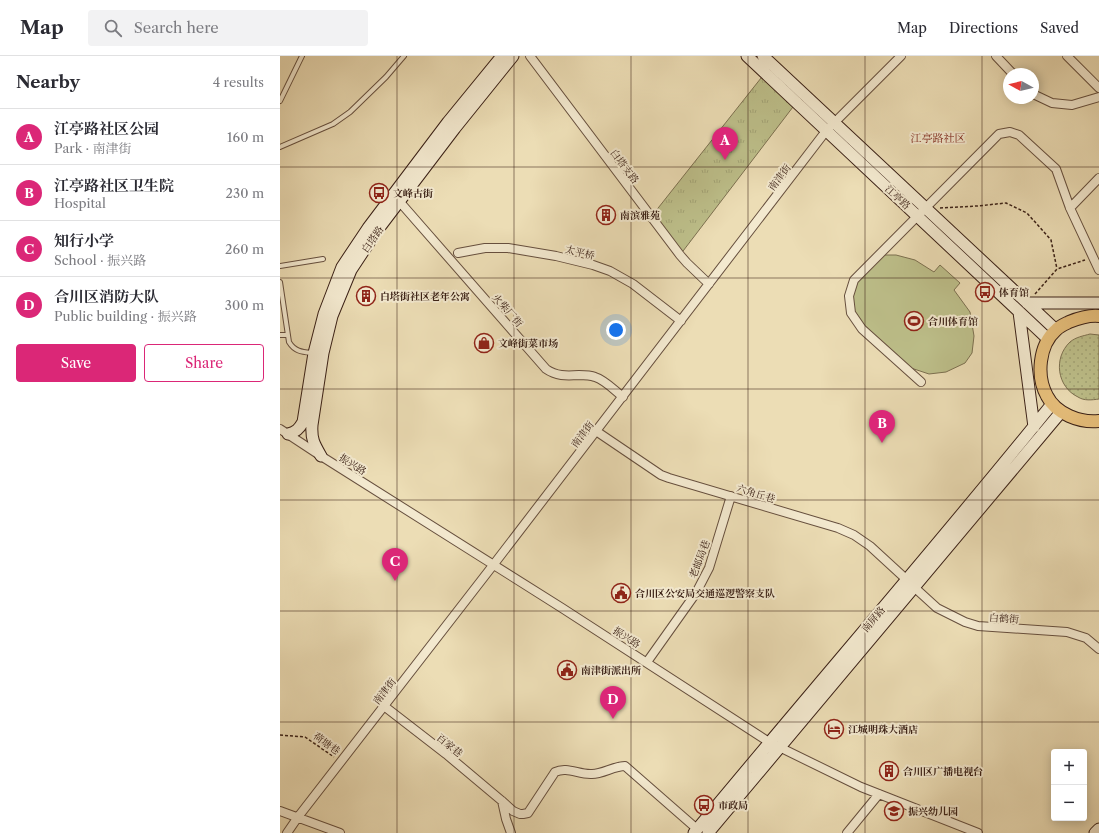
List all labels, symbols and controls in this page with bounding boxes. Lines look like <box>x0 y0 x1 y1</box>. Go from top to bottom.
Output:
search box <box>88 10 368 46</box>
text: Map <box>20 16 64 39</box>
icon: search <box>102 17 124 39</box>
text: Search here <box>134 18 219 37</box>
text: Map <box>897 19 927 37</box>
text: Directions <box>949 19 1018 37</box>
text: Saved <box>1040 19 1079 37</box>
north arrow <box>1003 68 1039 104</box>
text: Nearby <box>16 72 80 92</box>
text: 4 results <box>213 74 264 90</box>
text: 江亭路社区公园 <box>54 119 159 138</box>
pin: A <box>712 127 738 160</box>
text: A <box>24 129 34 145</box>
text: 160 m <box>227 129 264 145</box>
district label: 江亭路社区 <box>911 131 966 145</box>
text: Park · 南津街 <box>54 140 132 156</box>
street label: 白塔支路 <box>607 146 642 186</box>
street label: 南津街 <box>765 161 794 193</box>
text: 江亭路社区卫生院 <box>54 176 174 195</box>
bus stop icon: 文峰古街 <box>368 182 390 204</box>
street label: 江亭路 <box>882 182 913 212</box>
text: B <box>24 185 34 201</box>
text: 230 m <box>226 185 264 201</box>
place label: 文峰古街 <box>393 187 433 200</box>
text: Hospital <box>54 195 106 211</box>
building icon: 南滨雅苑 <box>595 204 617 226</box>
place label: 南滨雅苑 <box>620 209 660 222</box>
street label: 白塔路 <box>358 223 386 255</box>
text: 知行小学 <box>54 231 114 250</box>
text: C <box>24 241 34 257</box>
text: 260 m <box>225 241 264 257</box>
street label: 太平桥 <box>564 243 596 262</box>
text: School · 振兴路 <box>54 252 146 268</box>
bus stop icon: 体育馆 <box>974 281 996 303</box>
building icon: 白塔街社区老年公寓 <box>355 285 377 307</box>
place label: 体育馆 <box>999 286 1029 299</box>
text: 合川区消防大队 <box>54 287 159 306</box>
place label: 白塔街社区老年公寓 <box>380 290 470 303</box>
street label: 火柴厂街 <box>490 291 526 330</box>
text: D <box>23 297 35 313</box>
text: 300 m <box>225 297 264 313</box>
text: Public building · 振兴路 <box>54 308 197 324</box>
sports icon: 合川体育馆 <box>903 310 925 332</box>
place label: 合川体育馆 <box>928 315 978 328</box>
your location <box>606 320 626 340</box>
shop icon: 文峰街菜市场 <box>473 332 495 354</box>
place label: 文峰街菜市场 <box>498 337 558 350</box>
button: Save <box>16 344 136 382</box>
button: Share <box>144 344 264 382</box>
pin: B <box>869 410 895 443</box>
street label: 南津街 <box>568 418 597 450</box>
street label: 振兴路 <box>337 451 369 478</box>
street label: 六角丘巷 <box>735 481 777 506</box>
street label: 老邮局巷 <box>686 538 713 580</box>
pin: C <box>382 548 408 581</box>
public building icon: 合川区公安局交通巡逻警察支队 <box>610 582 632 604</box>
place label: 合川区公安局交通巡逻警察支队 <box>635 587 775 600</box>
street label: 南屏路 <box>859 604 888 635</box>
street label: 白鹤街 <box>989 611 1019 626</box>
street label: 振兴路 <box>611 624 643 651</box>
public building icon: 南津街派出所 <box>556 659 578 681</box>
place label: 南津街派出所 <box>581 664 641 677</box>
street label: 南津街 <box>370 675 399 707</box>
pin: D <box>600 686 626 719</box>
hotel icon: 江城明珠大酒店 <box>823 718 845 740</box>
place label: 江城明珠大酒店 <box>848 723 918 736</box>
street label: 荷塘巷 <box>311 729 343 757</box>
street label: 百家巷 <box>434 731 465 760</box>
map controls <box>1051 749 1087 821</box>
button: + <box>1051 749 1087 785</box>
building icon: 合川区广播电视台 <box>878 760 900 782</box>
place label: 合川区广播电视台 <box>903 765 983 778</box>
button: − <box>1051 785 1087 821</box>
bus stop icon: 市政局 <box>693 794 715 816</box>
place label: 市政局 <box>718 799 748 812</box>
school or university icon: 振兴幼儿园 <box>883 800 905 822</box>
place label: 振兴幼儿园 <box>908 805 958 818</box>

